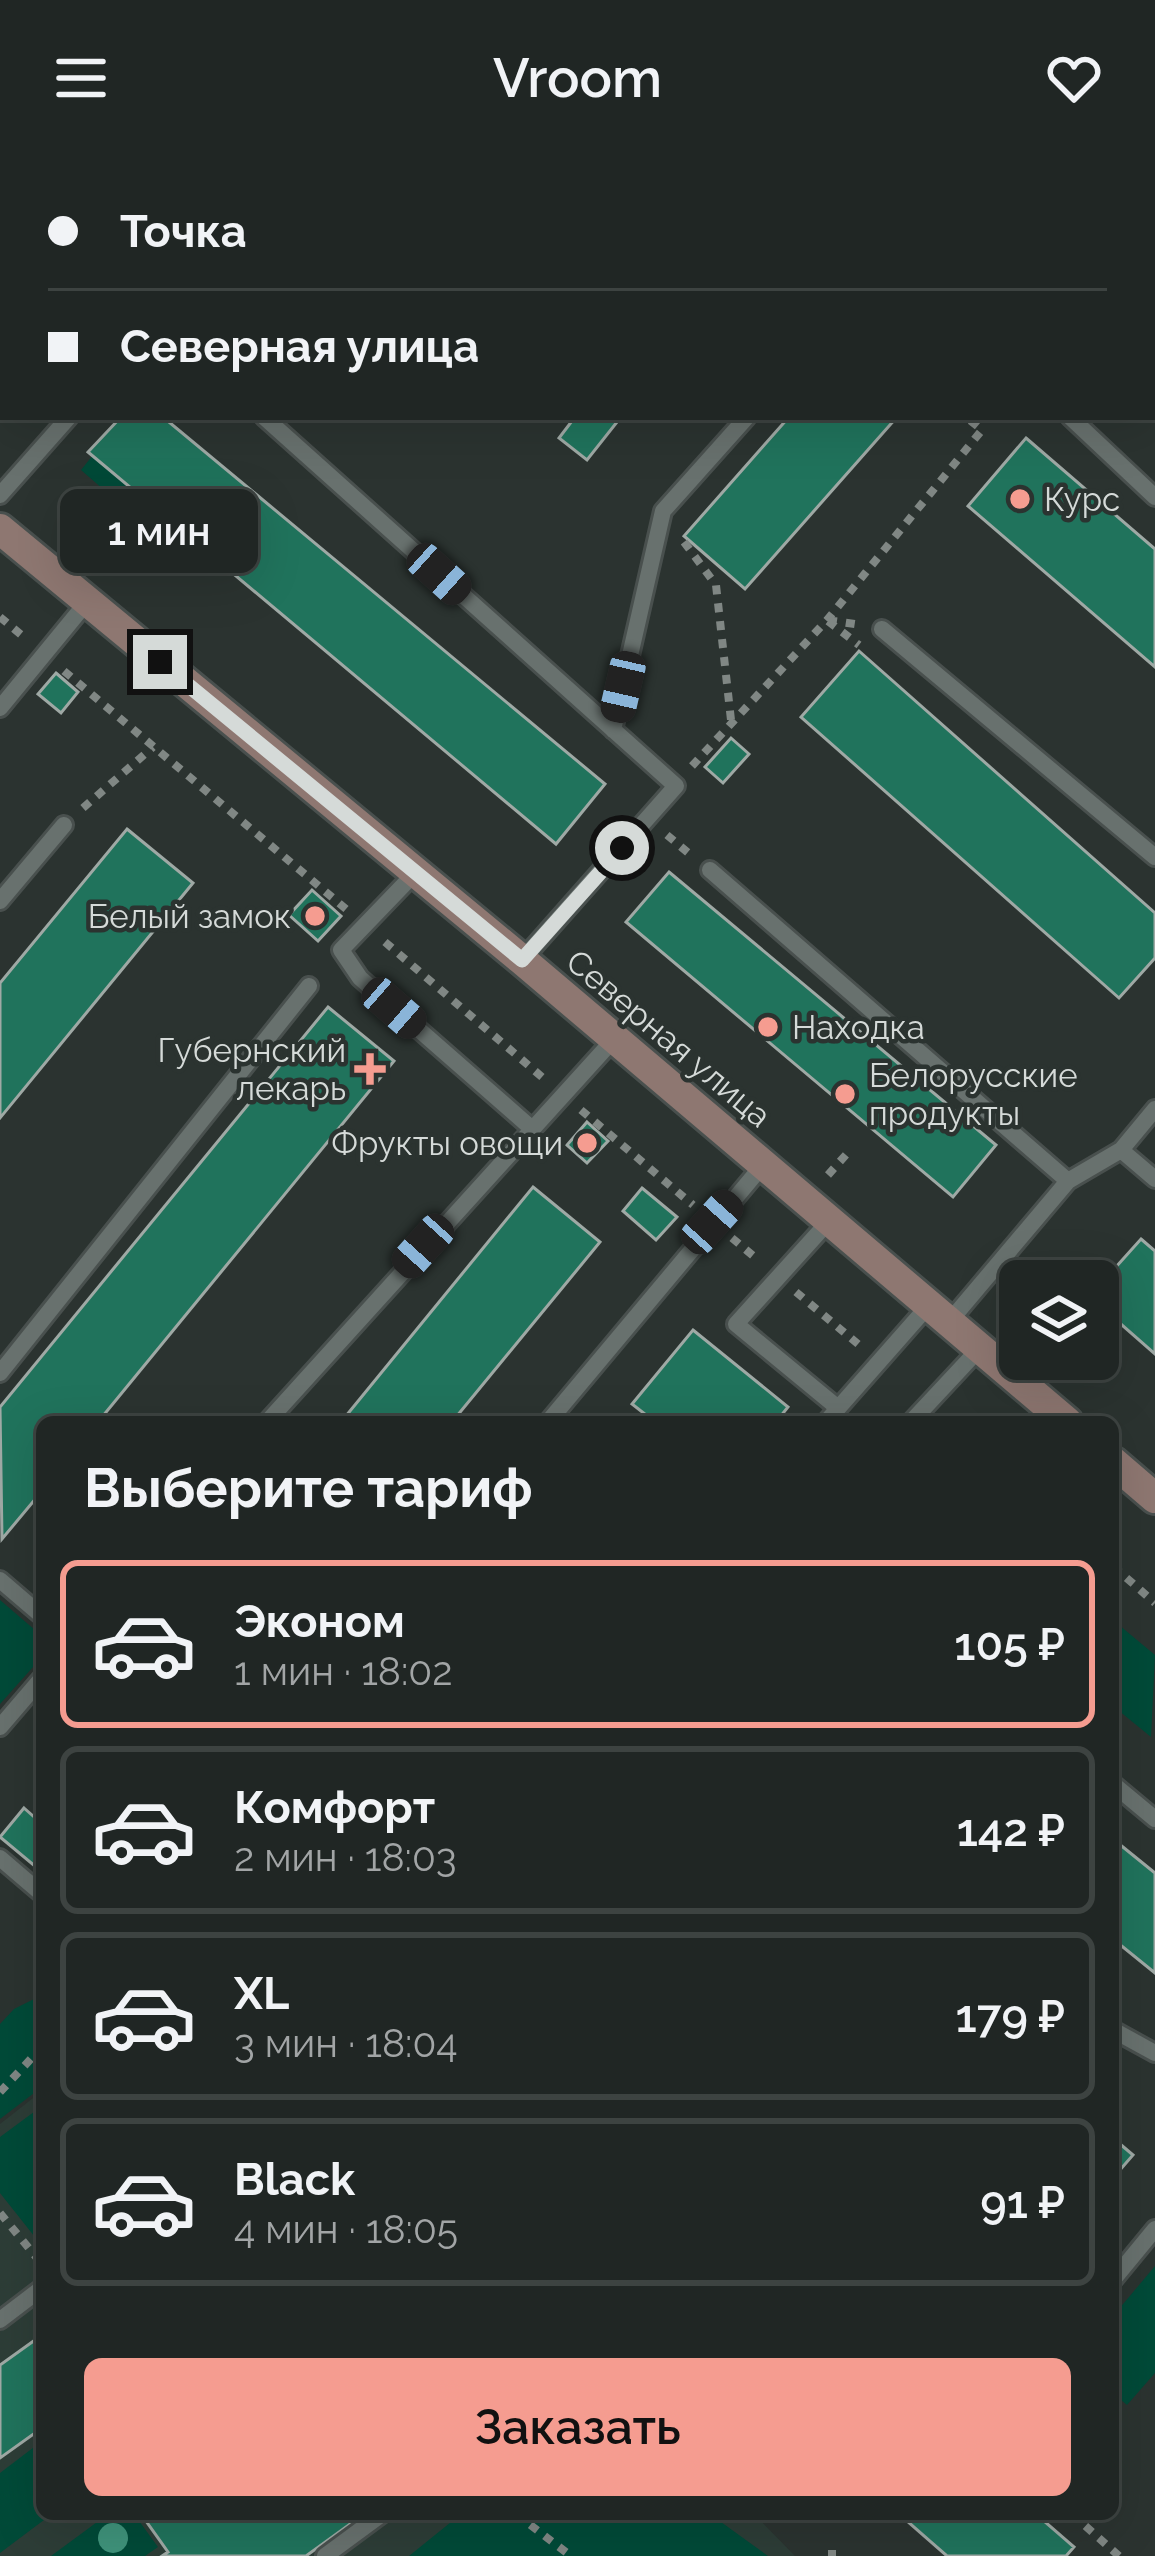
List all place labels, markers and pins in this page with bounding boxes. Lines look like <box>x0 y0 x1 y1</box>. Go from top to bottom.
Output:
place label: Курс <box>1044 480 1120 519</box>
marker: Курс <box>1007 486 1033 512</box>
place label: Белый замок <box>88 897 291 936</box>
marker: Белый замок <box>302 903 328 929</box>
place label: Находка <box>792 1008 925 1047</box>
marker: Находка <box>755 1014 781 1040</box>
place label: Губернский лекарь <box>158 1031 346 1108</box>
marker: Губернский лекарь <box>357 1056 383 1082</box>
place label: Белорусские продукты <box>869 1056 1078 1133</box>
marker: Белорусские продукты <box>832 1081 858 1107</box>
place label: Фрукты овощи <box>331 1124 563 1163</box>
marker: Фрукты овощи <box>574 1130 600 1156</box>

